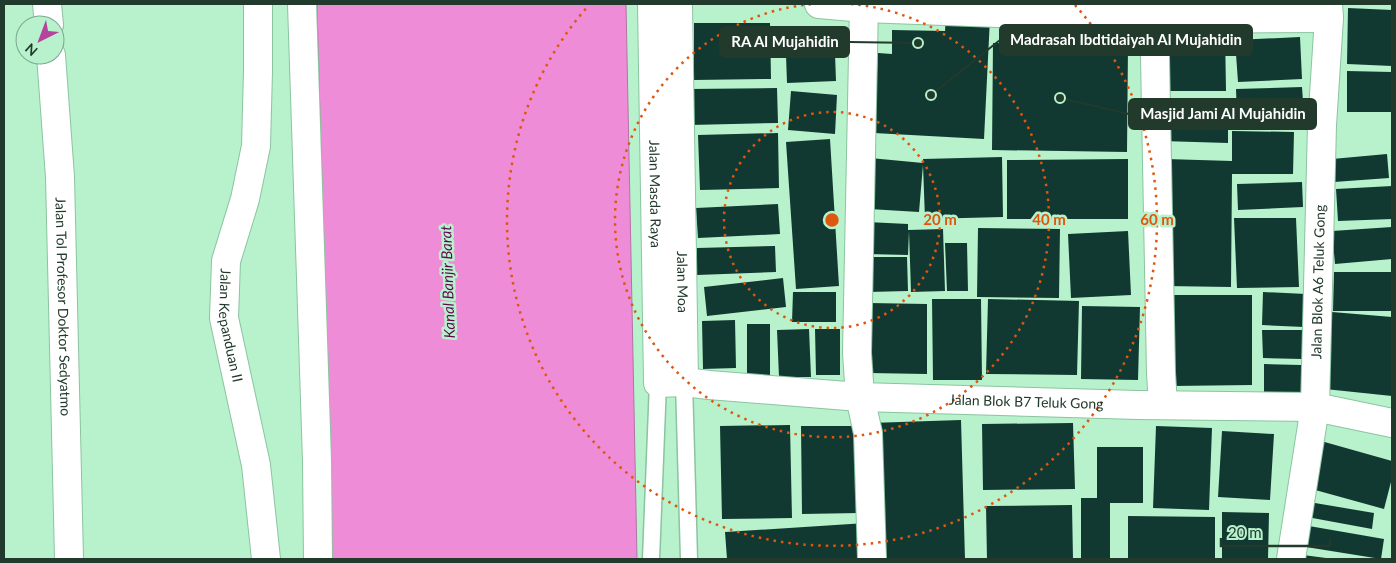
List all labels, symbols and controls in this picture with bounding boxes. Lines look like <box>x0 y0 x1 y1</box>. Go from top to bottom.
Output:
north arrow <box>15 15 65 65</box>
callout: Madrasah Ibdtidaiyah Al Mujahidin <box>1000 25 1252 55</box>
callout: RA Al Mujahidin <box>720 27 849 57</box>
text: Madrasah Ibdtidaiyah Al Mujahidin <box>1010 30 1242 48</box>
text: RA Al Mujahidin <box>731 32 839 50</box>
text: N <box>21 40 41 60</box>
callout: Masjid Jami Al Mujahidin <box>1129 99 1316 129</box>
text: Masjid Jami Al Mujahidin <box>1140 104 1306 122</box>
street label: Jalan Masda Raya <box>646 140 665 248</box>
street label: Jalan Tol Profesor Doktor Sedyatmo <box>52 197 75 416</box>
street label: Jalan Blok A6 Teluk Gong <box>1307 204 1328 359</box>
text: 20 m <box>923 210 957 228</box>
text: 40 m <box>1032 210 1066 228</box>
text: 60 m <box>1140 210 1174 228</box>
centre of rings <box>823 211 841 229</box>
water label: Kanal Banjir Barat <box>436 225 458 339</box>
street label: Jalan Moa <box>674 251 692 313</box>
street label: Jalan Kepanduan II <box>216 268 247 384</box>
street label: Jalan Blok B7 Teluk Gong <box>949 391 1104 412</box>
scale bar <box>1221 516 1330 548</box>
text: 20 m <box>1228 523 1262 541</box>

